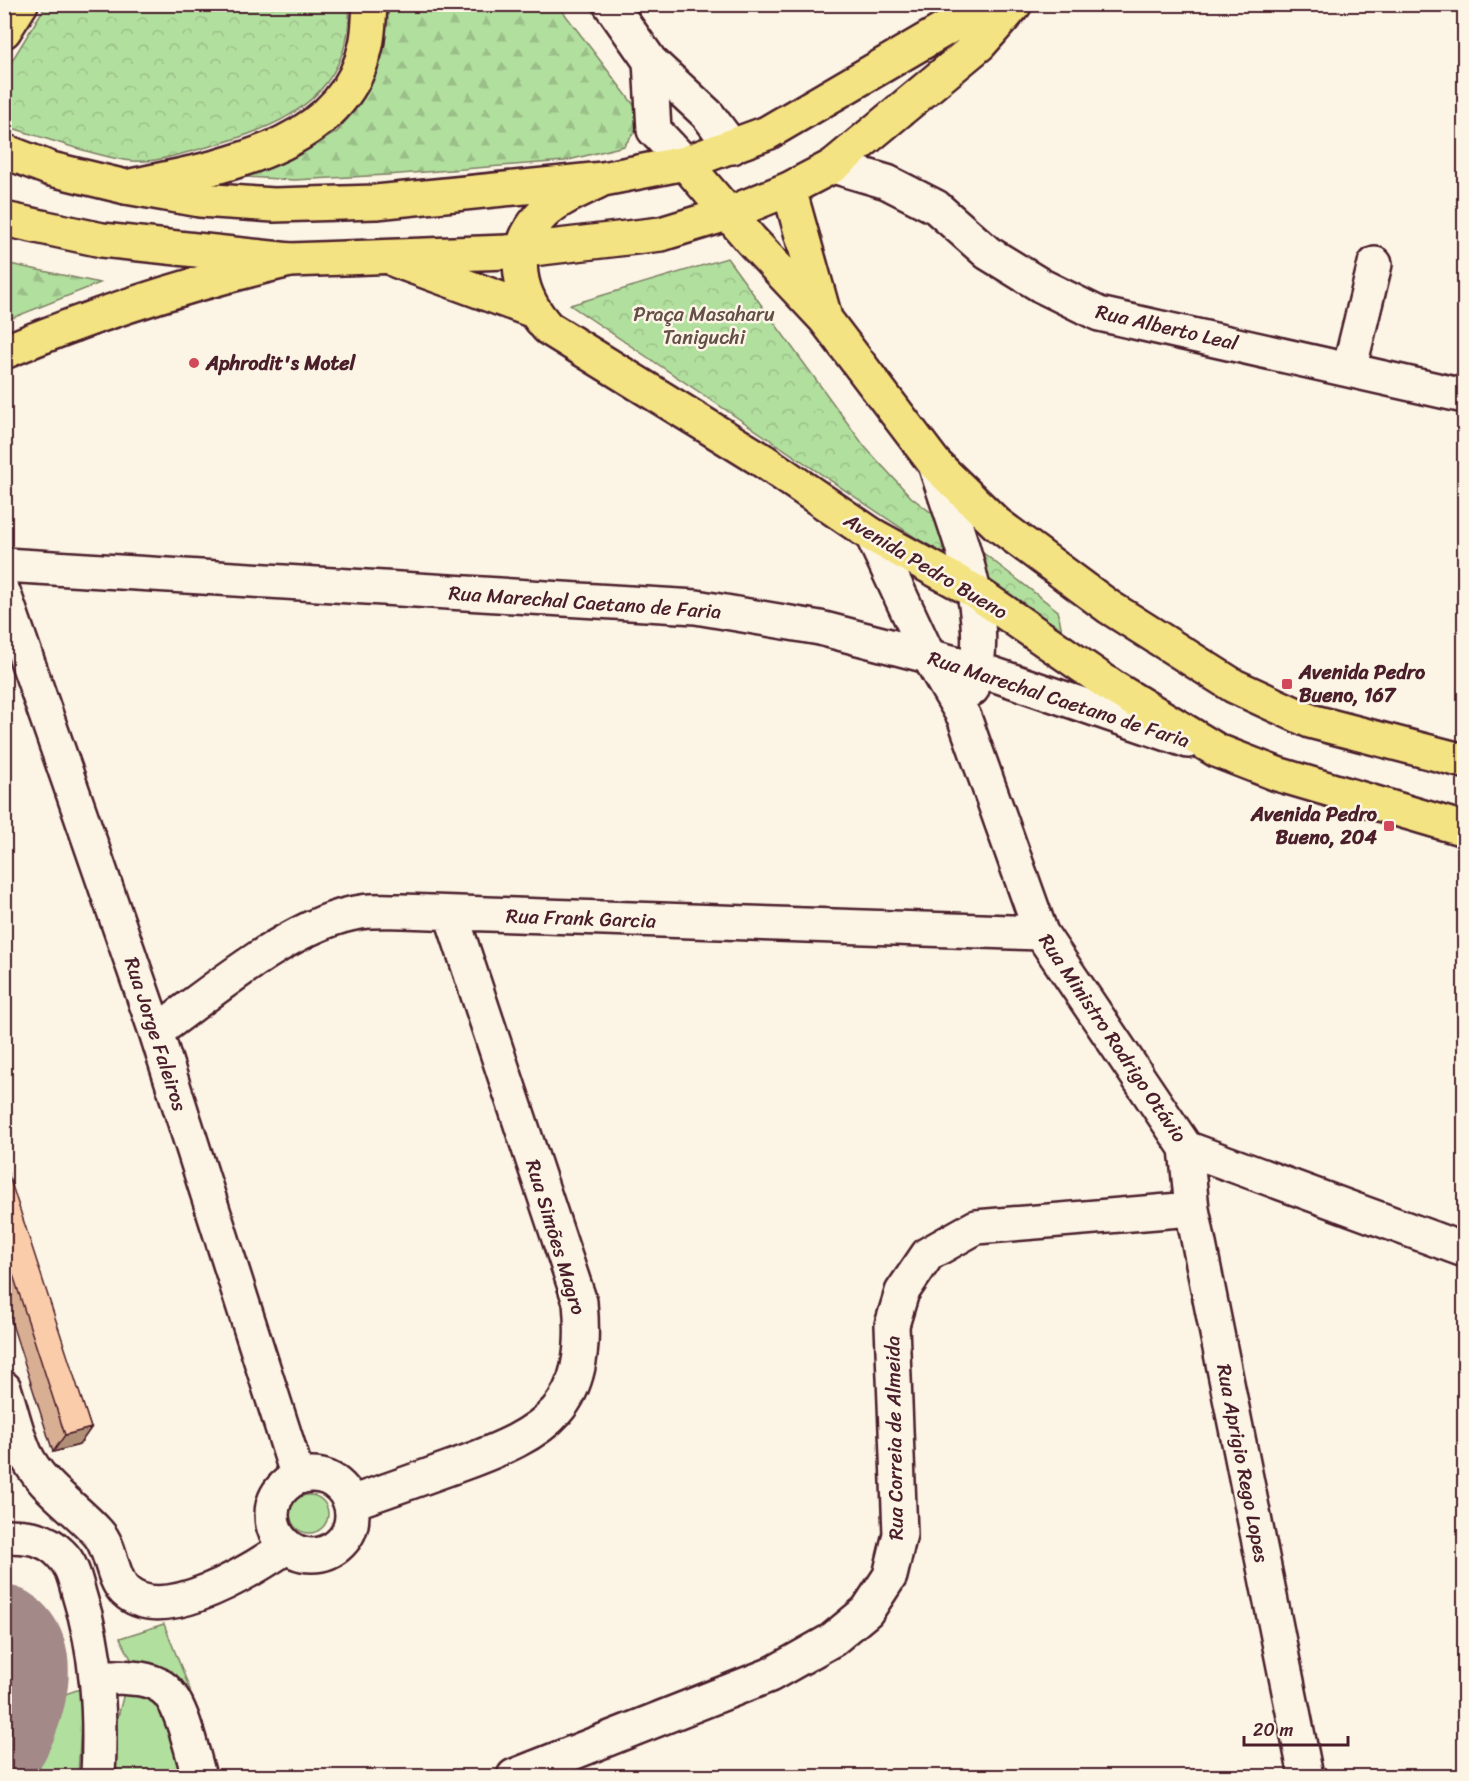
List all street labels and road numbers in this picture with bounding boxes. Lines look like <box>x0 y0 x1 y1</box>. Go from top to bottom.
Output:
street label: Rua Alberto Leal <box>1092 294 1243 361</box>
street label: Avenida Pedro Bueno <box>836 503 1015 629</box>
street label: Rua Marechal Caetano de Faria <box>447 576 723 629</box>
street label: Rua Marechal Caetano de Faria <box>923 641 1194 758</box>
street label: Rua Frank Garcia <box>505 898 657 939</box>
street label: Rua Ministro Rodrigo Otávio <box>1029 926 1196 1150</box>
street label: Rua Jorge Faleiros <box>114 952 197 1117</box>
street label: Rua Simões Magro <box>515 1155 596 1319</box>
street label: Rua Correia de Almeida <box>875 1335 914 1541</box>
street label: Rua Aprigio Rego Lopes <box>1206 1361 1279 1566</box>

